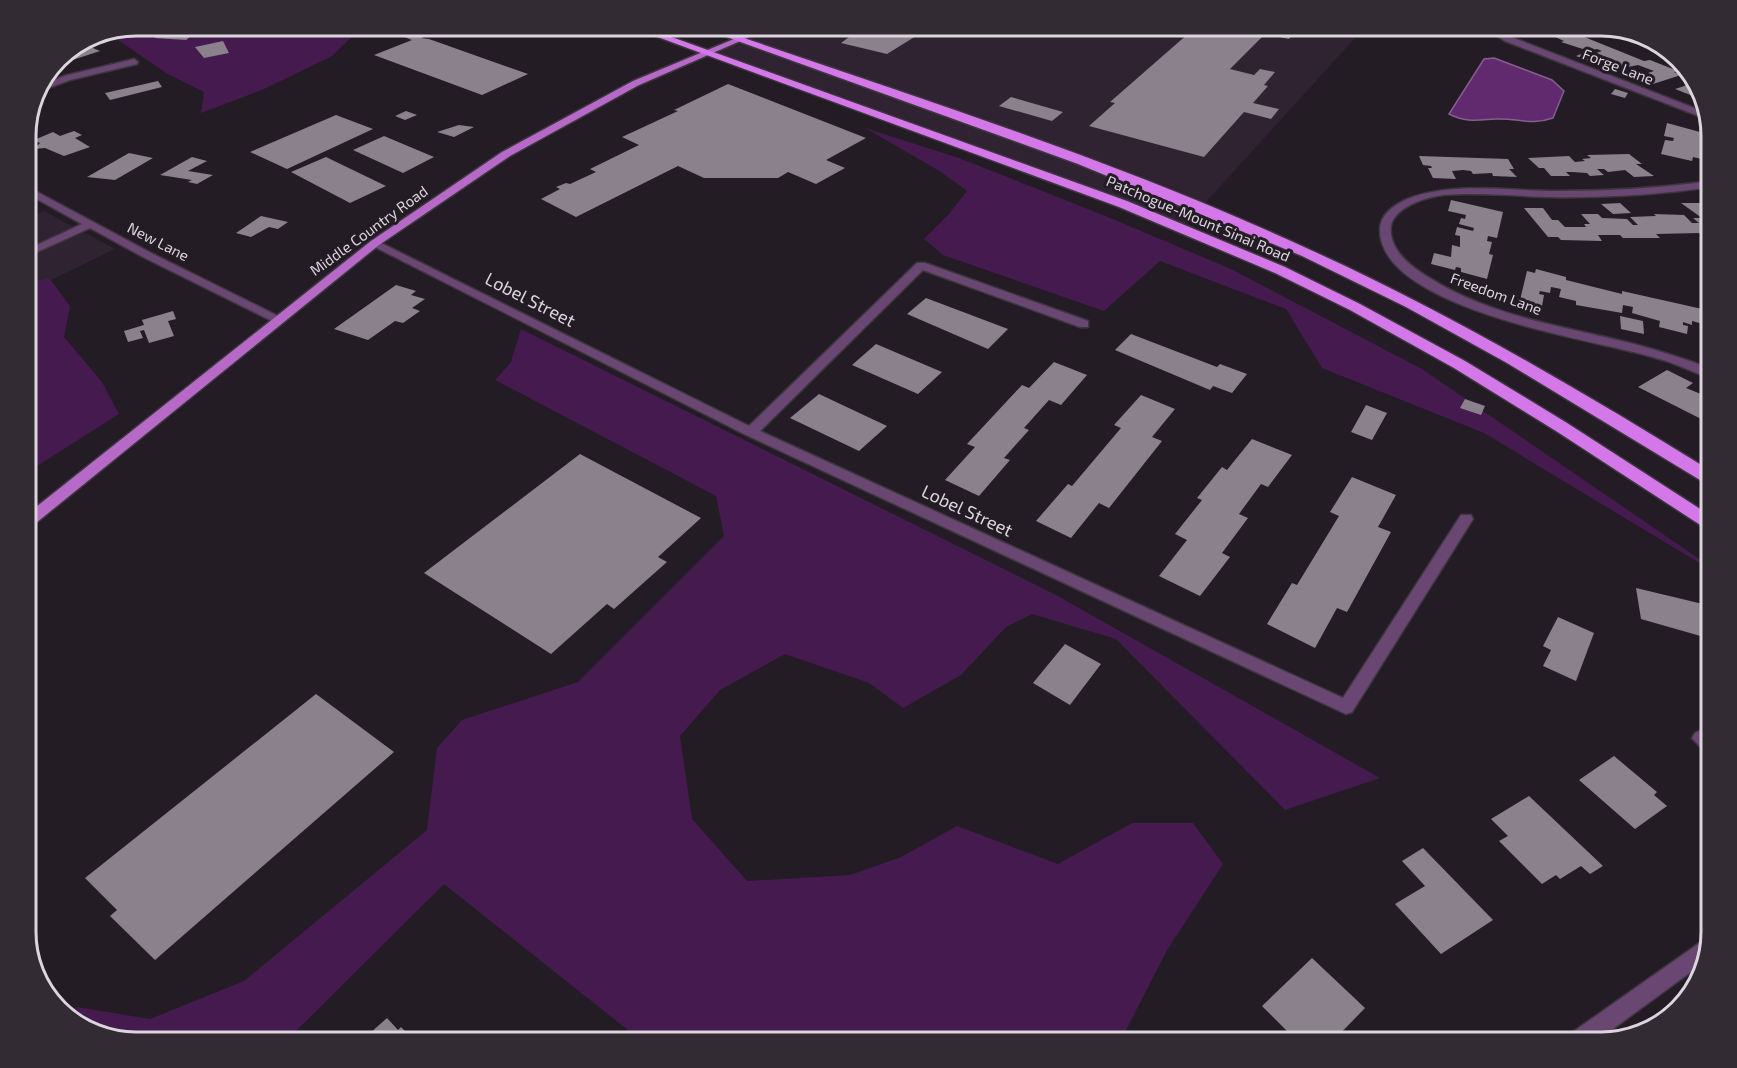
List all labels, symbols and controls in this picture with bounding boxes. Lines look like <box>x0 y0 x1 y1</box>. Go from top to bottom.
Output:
street label: Forge Lane <box>1580 44 1656 88</box>
street label: Patchogue-Mount Sinai Road <box>1104 171 1293 265</box>
street label: Middle Country Road <box>306 181 431 279</box>
street label: New Lane <box>125 218 192 264</box>
street label: Lobel Street <box>482 267 579 331</box>
street label: Freedom Lane <box>1448 268 1545 318</box>
street label: Lobel Street <box>918 479 1017 541</box>

